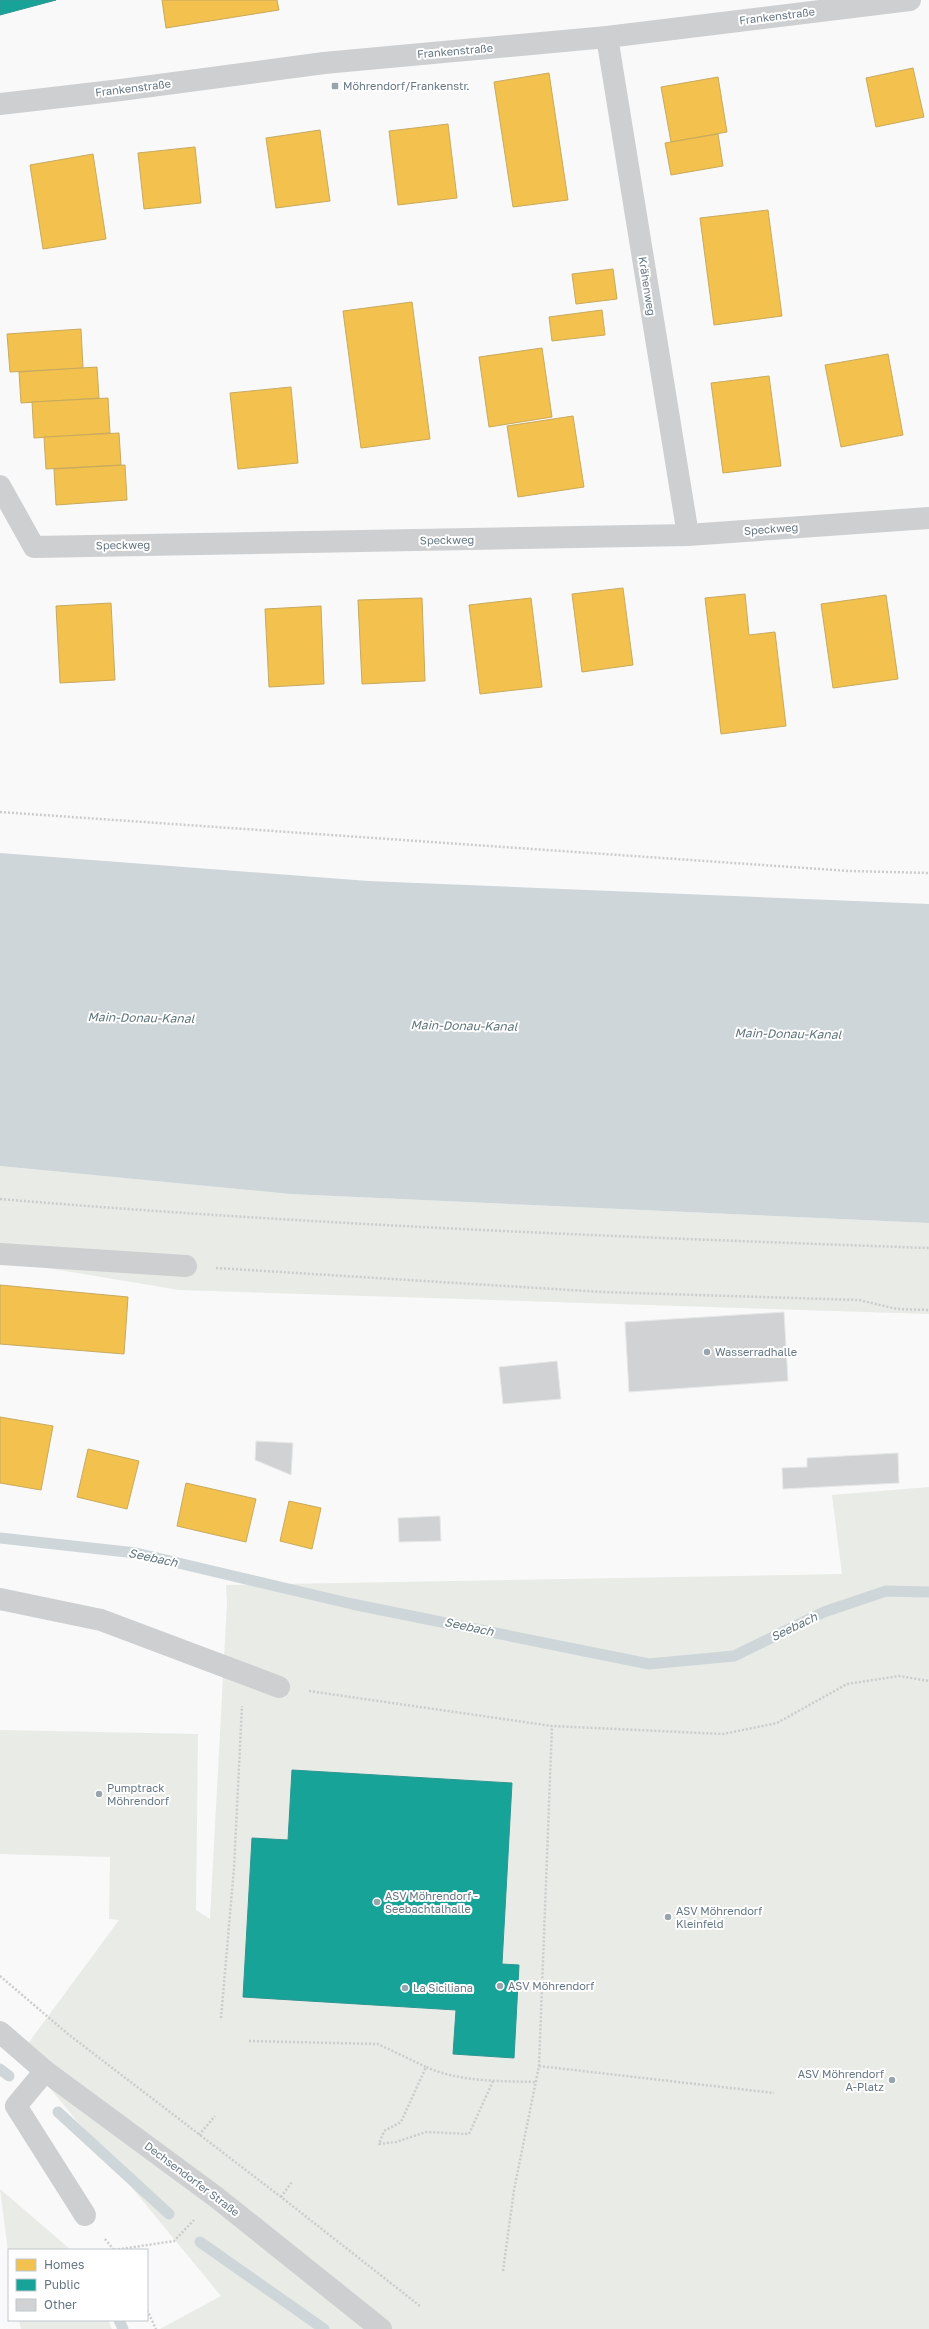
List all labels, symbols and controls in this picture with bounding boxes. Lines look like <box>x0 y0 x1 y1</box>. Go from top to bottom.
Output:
street label: Frankenstraße <box>738 4 816 27</box>
street label: Frankenstraße <box>416 41 493 60</box>
street label: Frankenstraße <box>94 76 172 99</box>
place label: Möhrendorf/Frankenstr. <box>343 79 470 92</box>
marker: Möhrendorf/Frankenstr. <box>330 81 340 91</box>
street label: Krähenweg <box>636 255 659 316</box>
street label: Speckweg <box>743 520 799 537</box>
street label: Speckweg <box>420 533 474 546</box>
street label: Speckweg <box>96 538 150 551</box>
water label: Main-Donau-Kanal <box>87 1009 196 1026</box>
water label: Main-Donau-Kanal <box>410 1017 519 1034</box>
water label: Main-Donau-Kanal <box>734 1025 843 1042</box>
place label: Wasserradhalle <box>715 1345 797 1358</box>
marker: Wasserradhalle <box>702 1347 712 1357</box>
water label: Seebach <box>127 1545 180 1570</box>
water label: Seebach <box>768 1609 820 1644</box>
water label: Seebach <box>443 1614 496 1639</box>
place label: Pumptrack Möhrendorf <box>107 1781 169 1807</box>
marker: Pumptrack Möhrendorf <box>94 1789 104 1799</box>
place label: ASV Möhrendorf - Seebachtalhalle <box>385 1889 478 1915</box>
marker: ASV Möhrendorf - Seebachtalhalle <box>372 1897 382 1907</box>
place label: ASV Möhrendorf Kleinfeld <box>676 1904 762 1930</box>
marker: ASV Möhrendorf Kleinfeld <box>663 1912 673 1922</box>
place label: ASV Möhrendorf <box>508 1979 594 1992</box>
place label: La Siciliana <box>413 1981 473 1994</box>
marker: ASV Möhrendorf <box>495 1981 505 1991</box>
marker: La Siciliana <box>400 1983 410 1993</box>
place label: ASV Möhrendorf A-Platz <box>798 2067 884 2093</box>
marker: ASV Möhrendorf A-Platz <box>887 2075 897 2085</box>
street label: Dechsendorfer Straße <box>142 2139 242 2219</box>
legend <box>8 2249 148 2321</box>
text: Homes <box>44 2257 84 2272</box>
text: Public <box>44 2277 81 2292</box>
text: Other <box>44 2297 77 2312</box>

